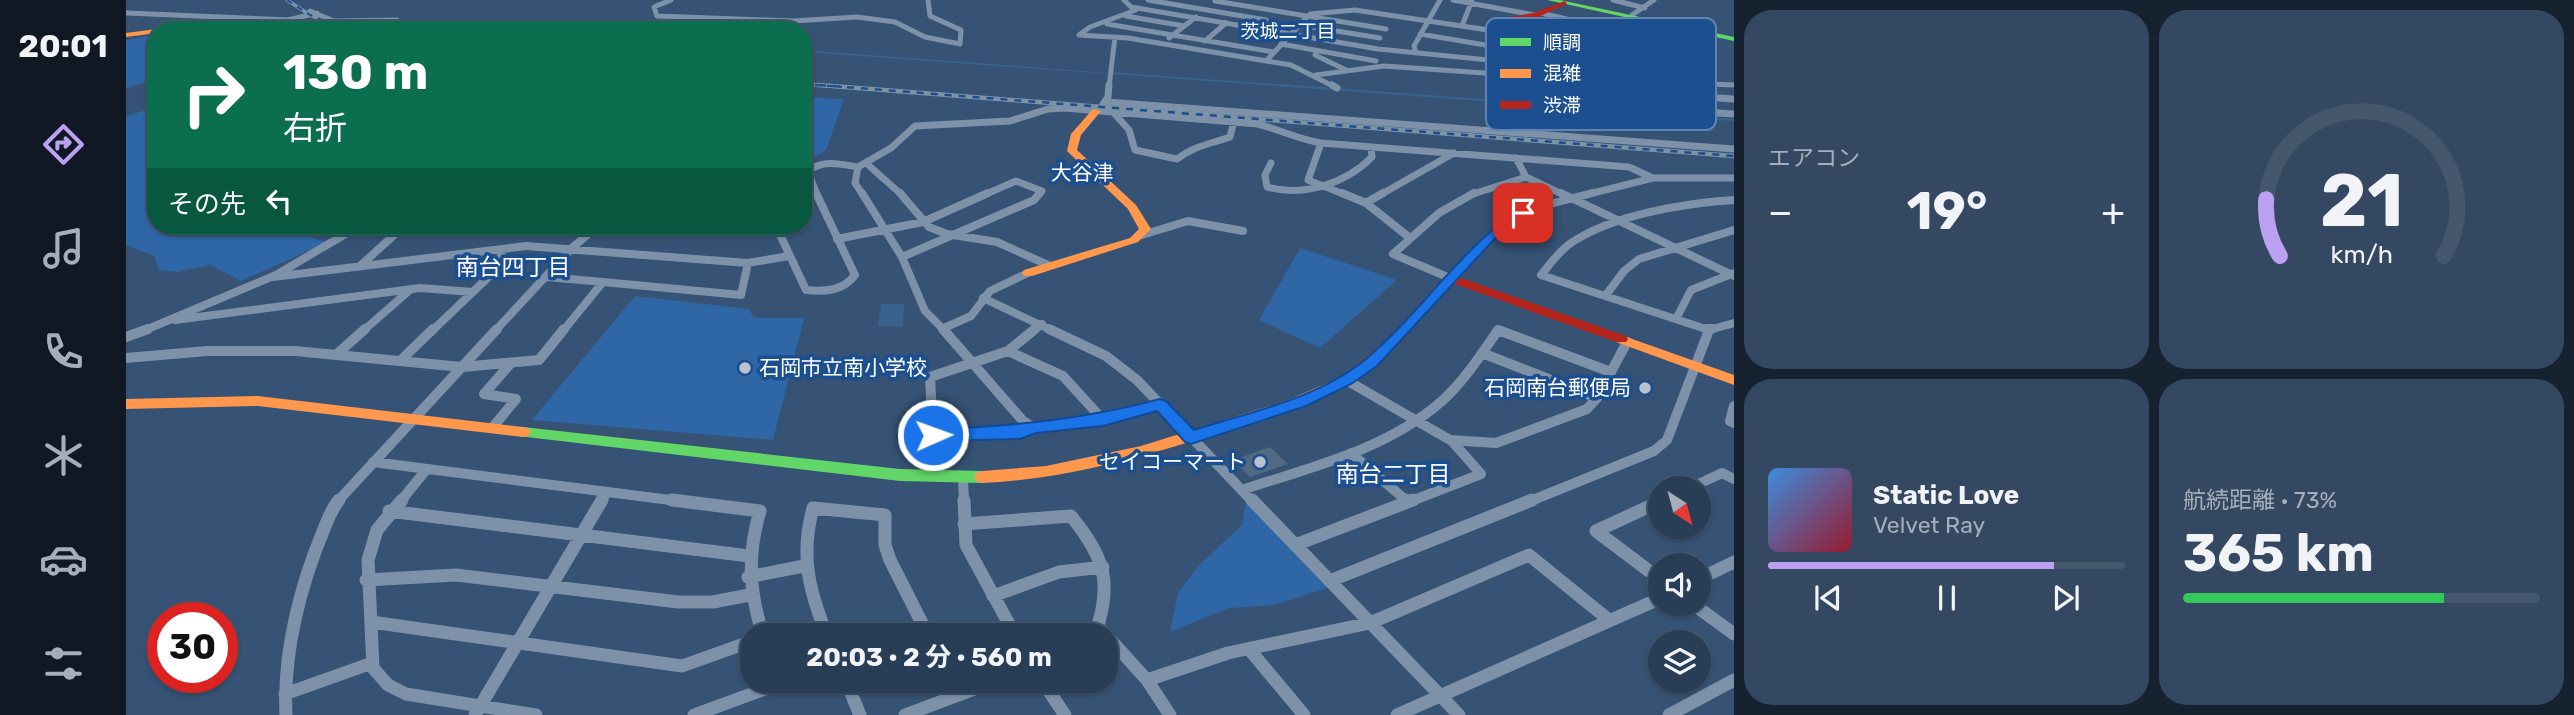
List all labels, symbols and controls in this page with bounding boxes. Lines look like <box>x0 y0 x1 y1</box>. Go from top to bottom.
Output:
legend <box>1486 18 1716 130</box>
district label: 茨城二丁目 <box>1240 20 1336 43</box>
text: 20:01 <box>18 27 108 65</box>
text: 順調 <box>1543 31 1581 54</box>
text: 130 m <box>283 43 428 101</box>
icon: right <box>168 49 259 140</box>
text: 混雑 <box>1543 62 1581 85</box>
text: 渋滞 <box>1543 94 1581 117</box>
text: 右折 <box>283 109 347 147</box>
icon: directions <box>39 120 88 169</box>
text: エアコン <box>1768 144 1860 172</box>
text: 21 <box>2320 158 2403 244</box>
district label: 大谷津 <box>1051 160 1114 185</box>
text: 19° <box>1907 180 1987 242</box>
icon: left <box>260 182 298 220</box>
pin <box>1493 183 1553 243</box>
text: その先 <box>168 189 246 220</box>
text: − <box>1768 189 1793 235</box>
text: + <box>2101 189 2125 235</box>
icon: arrive <box>1504 194 1542 232</box>
icon: music <box>39 224 88 273</box>
text: km/h <box>2330 239 2393 268</box>
district label: 南台四丁目 <box>456 253 571 281</box>
icon: phone <box>39 327 88 376</box>
place label: 石岡市立南小学校 <box>759 355 927 380</box>
marker: 石岡市立南小学校 <box>737 360 753 376</box>
place label: 石岡南台郵便局 <box>1484 375 1631 400</box>
marker: 石岡南台郵便局 <box>1637 380 1653 396</box>
position arrow <box>896 398 970 472</box>
icon: climate <box>39 431 88 480</box>
place label: セイコーマート <box>1099 449 1246 474</box>
marker: セイコーマート <box>1252 454 1268 470</box>
district label: 南台二丁目 <box>1336 460 1451 488</box>
north arrow <box>1648 476 1712 539</box>
map controls <box>1648 476 1711 693</box>
text: Static Love <box>1873 480 2019 511</box>
text: 航続距離 · 73% <box>2183 486 2337 514</box>
text: Velvet Ray <box>1873 511 1985 539</box>
text: 365 km <box>2183 522 2374 584</box>
icon: car <box>39 535 88 584</box>
button: sound <box>1648 553 1711 616</box>
icon: previous <box>1809 579 1847 617</box>
icon: pause <box>1928 579 1966 617</box>
icon: next <box>2047 579 2085 617</box>
speed limit sign: 30 <box>147 602 238 693</box>
button: layers <box>1648 630 1711 693</box>
icon: filters <box>39 639 88 688</box>
text: 20:03 · 2 分 · 560 m <box>806 642 1052 673</box>

